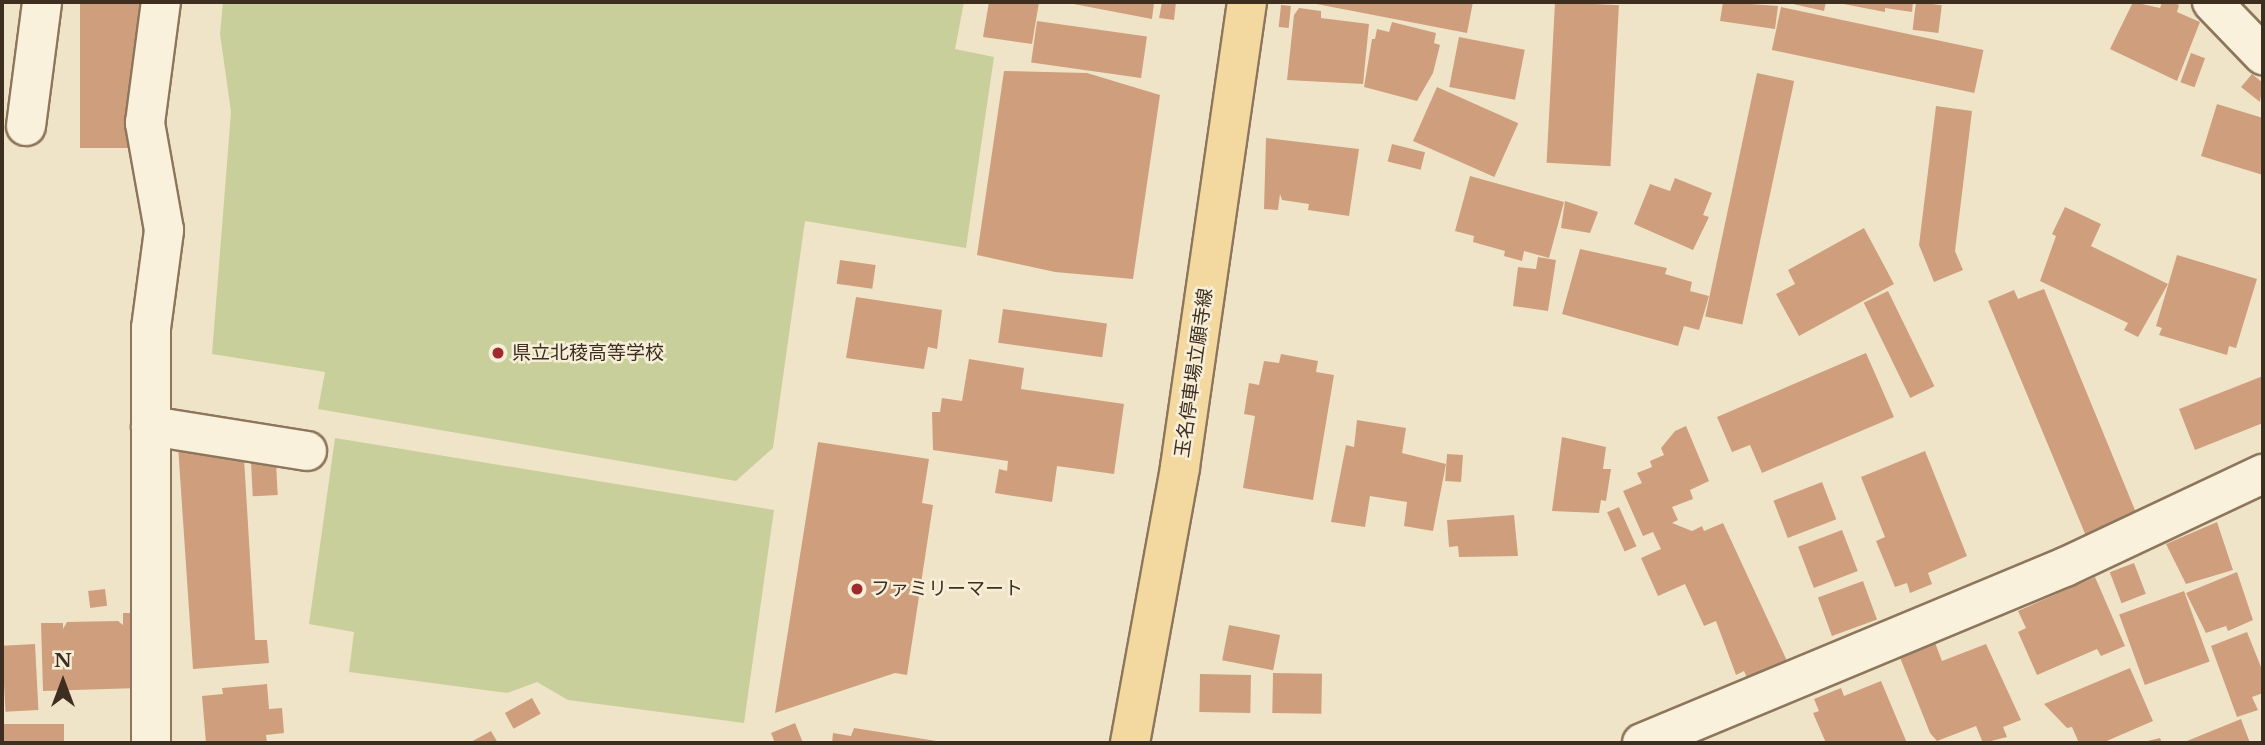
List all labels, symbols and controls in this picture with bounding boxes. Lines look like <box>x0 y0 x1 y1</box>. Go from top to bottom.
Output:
street label: 玉名停車場立願寺線 <box>1171 287 1217 459</box>
place label: 県立北稜高等学校 <box>512 342 664 364</box>
marker: 県立北稜高等学校 <box>490 345 506 361</box>
place label: ファミリーマート <box>871 578 1023 600</box>
marker: ファミリーマート <box>849 581 865 597</box>
north arrow <box>28 647 98 717</box>
text: N <box>54 649 72 672</box>

